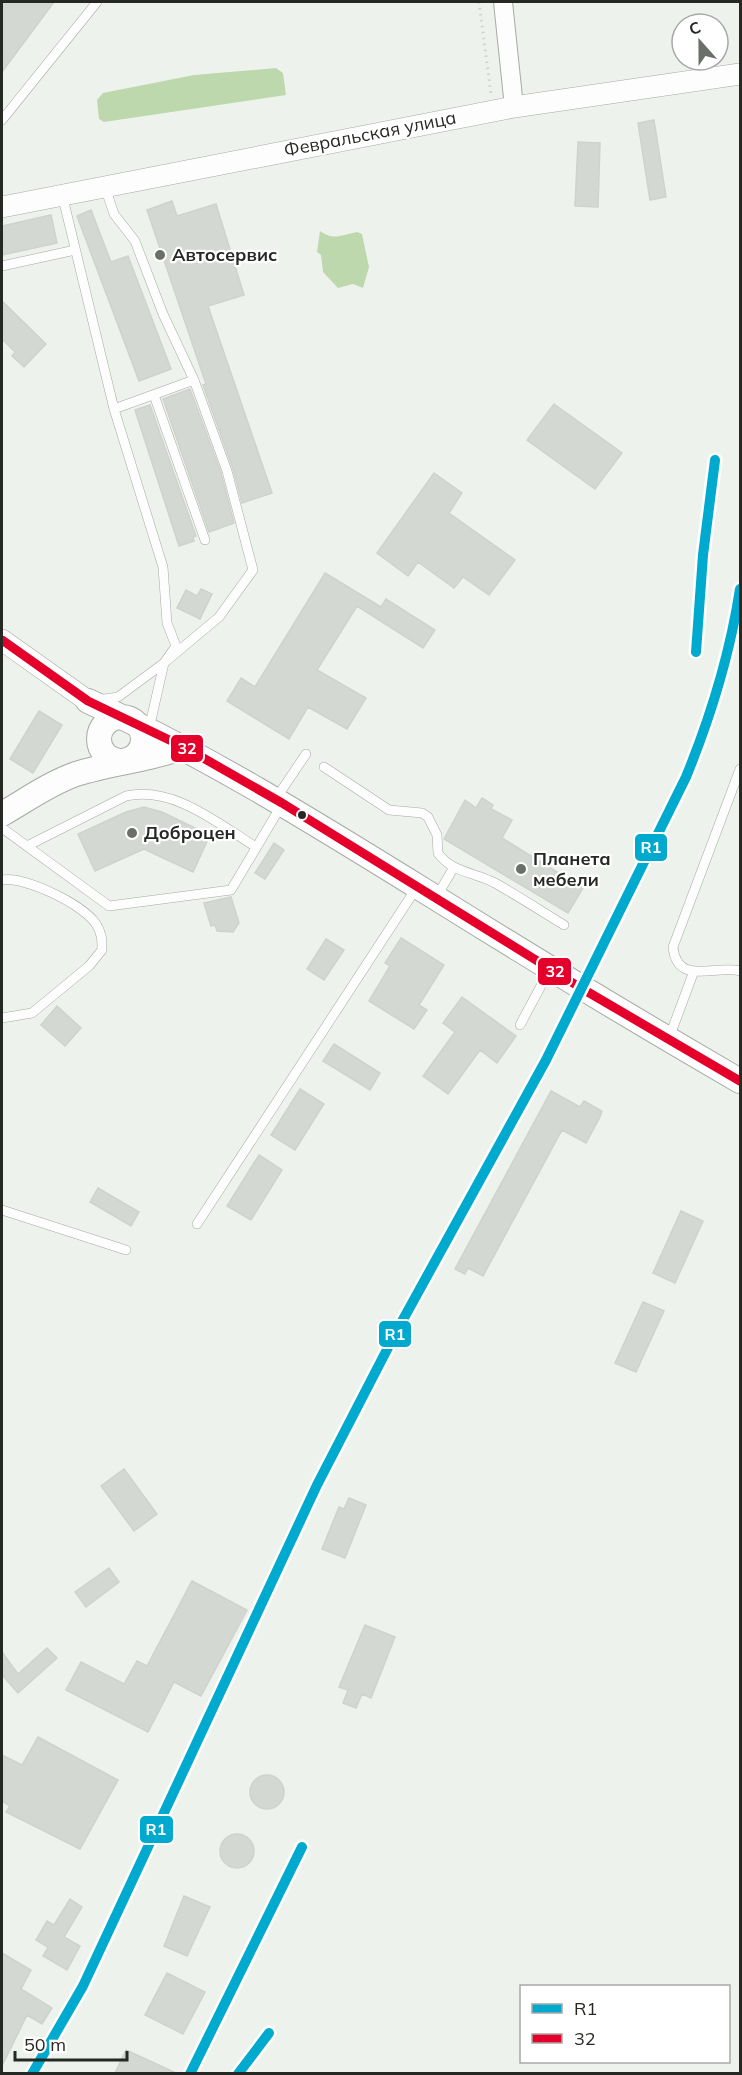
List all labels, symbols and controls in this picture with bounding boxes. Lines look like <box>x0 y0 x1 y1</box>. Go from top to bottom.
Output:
north arrow <box>670 12 730 72</box>
text: С <box>686 17 703 39</box>
street label: Февральская улица <box>282 106 458 161</box>
place label: Автосервис <box>172 243 277 266</box>
marker: Автосервис <box>153 248 167 262</box>
line badge: 32 <box>170 734 204 763</box>
text: 32 <box>177 738 197 758</box>
unlabelled marker <box>296 809 308 821</box>
place label: Доброцен <box>144 821 236 844</box>
marker: Доброцен <box>125 826 139 840</box>
line badge: R1 <box>634 833 668 862</box>
text: R1 <box>641 837 661 857</box>
place label: Планета мебели <box>533 847 611 891</box>
marker: Планета мебели <box>514 862 528 876</box>
line badge: 32 <box>537 957 572 986</box>
text: 32 <box>545 961 565 981</box>
line badge: R1 <box>378 1320 412 1348</box>
text: R1 <box>385 1324 405 1344</box>
line badge: R1 <box>139 1815 174 1844</box>
text: R1 <box>146 1819 166 1839</box>
legend <box>520 1985 730 2063</box>
text: R1 <box>574 1997 597 2020</box>
scale bar <box>15 2024 128 2062</box>
text: 32 <box>574 2027 596 2050</box>
text: 50 m <box>24 2033 66 2056</box>

